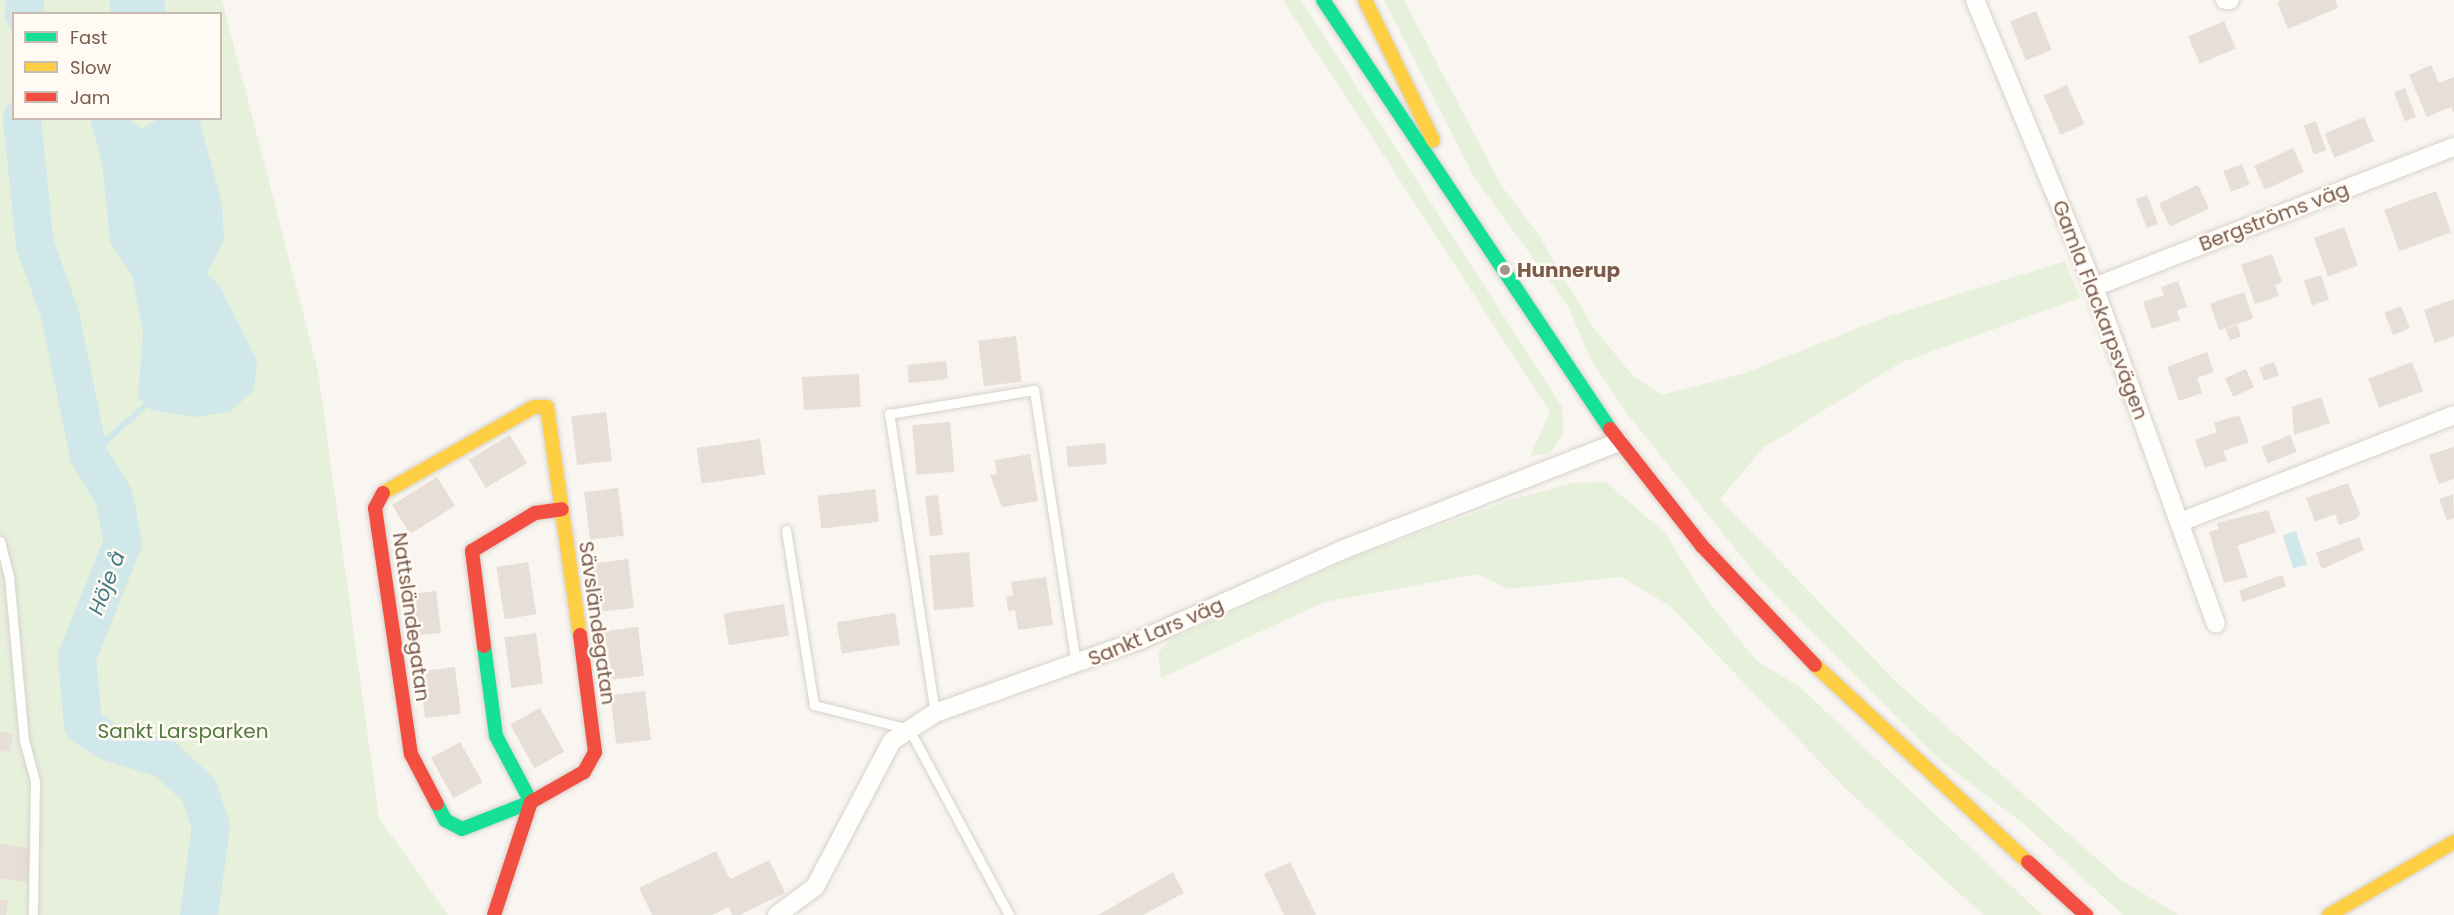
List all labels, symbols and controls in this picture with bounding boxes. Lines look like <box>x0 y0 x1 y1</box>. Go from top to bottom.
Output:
legend <box>12 12 222 120</box>
text: Fast <box>70 25 107 50</box>
text: Slow <box>70 55 111 80</box>
text: Jam <box>70 85 110 110</box>
street label: Bergströms väg <box>2196 177 2352 257</box>
street label: Gamla Flackarpsvägen <box>2047 197 2153 423</box>
place label: Hunnerup <box>1517 258 1620 282</box>
marker: Hunnerup <box>1498 263 1512 277</box>
street label: Nattsländegatan <box>387 531 435 703</box>
street label: Sävsländegatan <box>574 540 620 706</box>
water label: Höje å <box>83 547 131 619</box>
street label: Sankt Lars väg <box>1085 593 1227 671</box>
park label: Sankt Larsparken <box>97 719 269 743</box>

